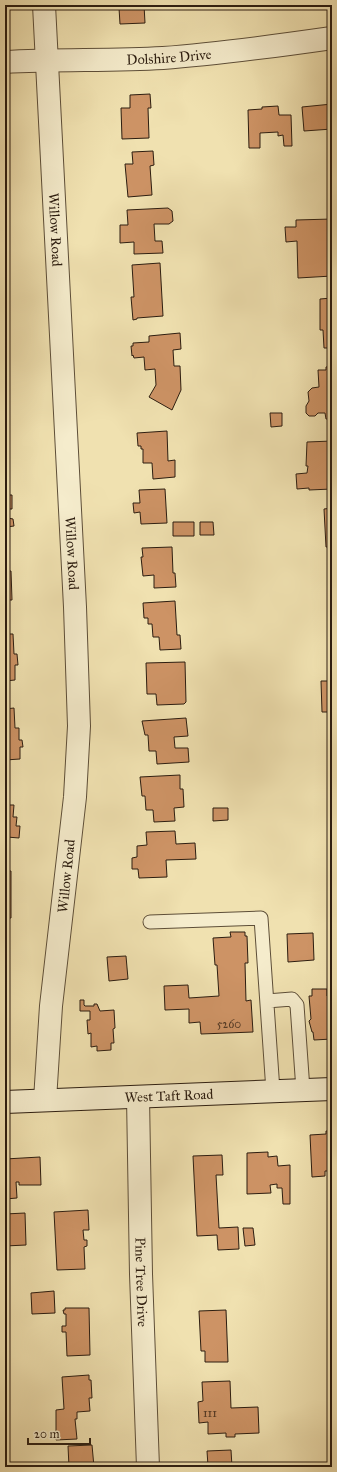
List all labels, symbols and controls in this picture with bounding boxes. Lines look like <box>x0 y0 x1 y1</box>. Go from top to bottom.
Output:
street label: Dolshire Drive <box>126 46 212 68</box>
street label: Willow Road <box>45 192 65 267</box>
street label: Willow Road <box>61 516 82 591</box>
street label: Willow Road <box>54 838 79 914</box>
house number: 5260 <box>217 1017 241 1031</box>
street label: West Taft Road <box>124 1086 214 1106</box>
street label: Pine Tree Drive <box>131 1237 151 1327</box>
house number: 111 <box>203 1406 217 1420</box>
scale bar <box>28 1420 90 1446</box>
text: 20 m <box>34 1427 60 1441</box>

